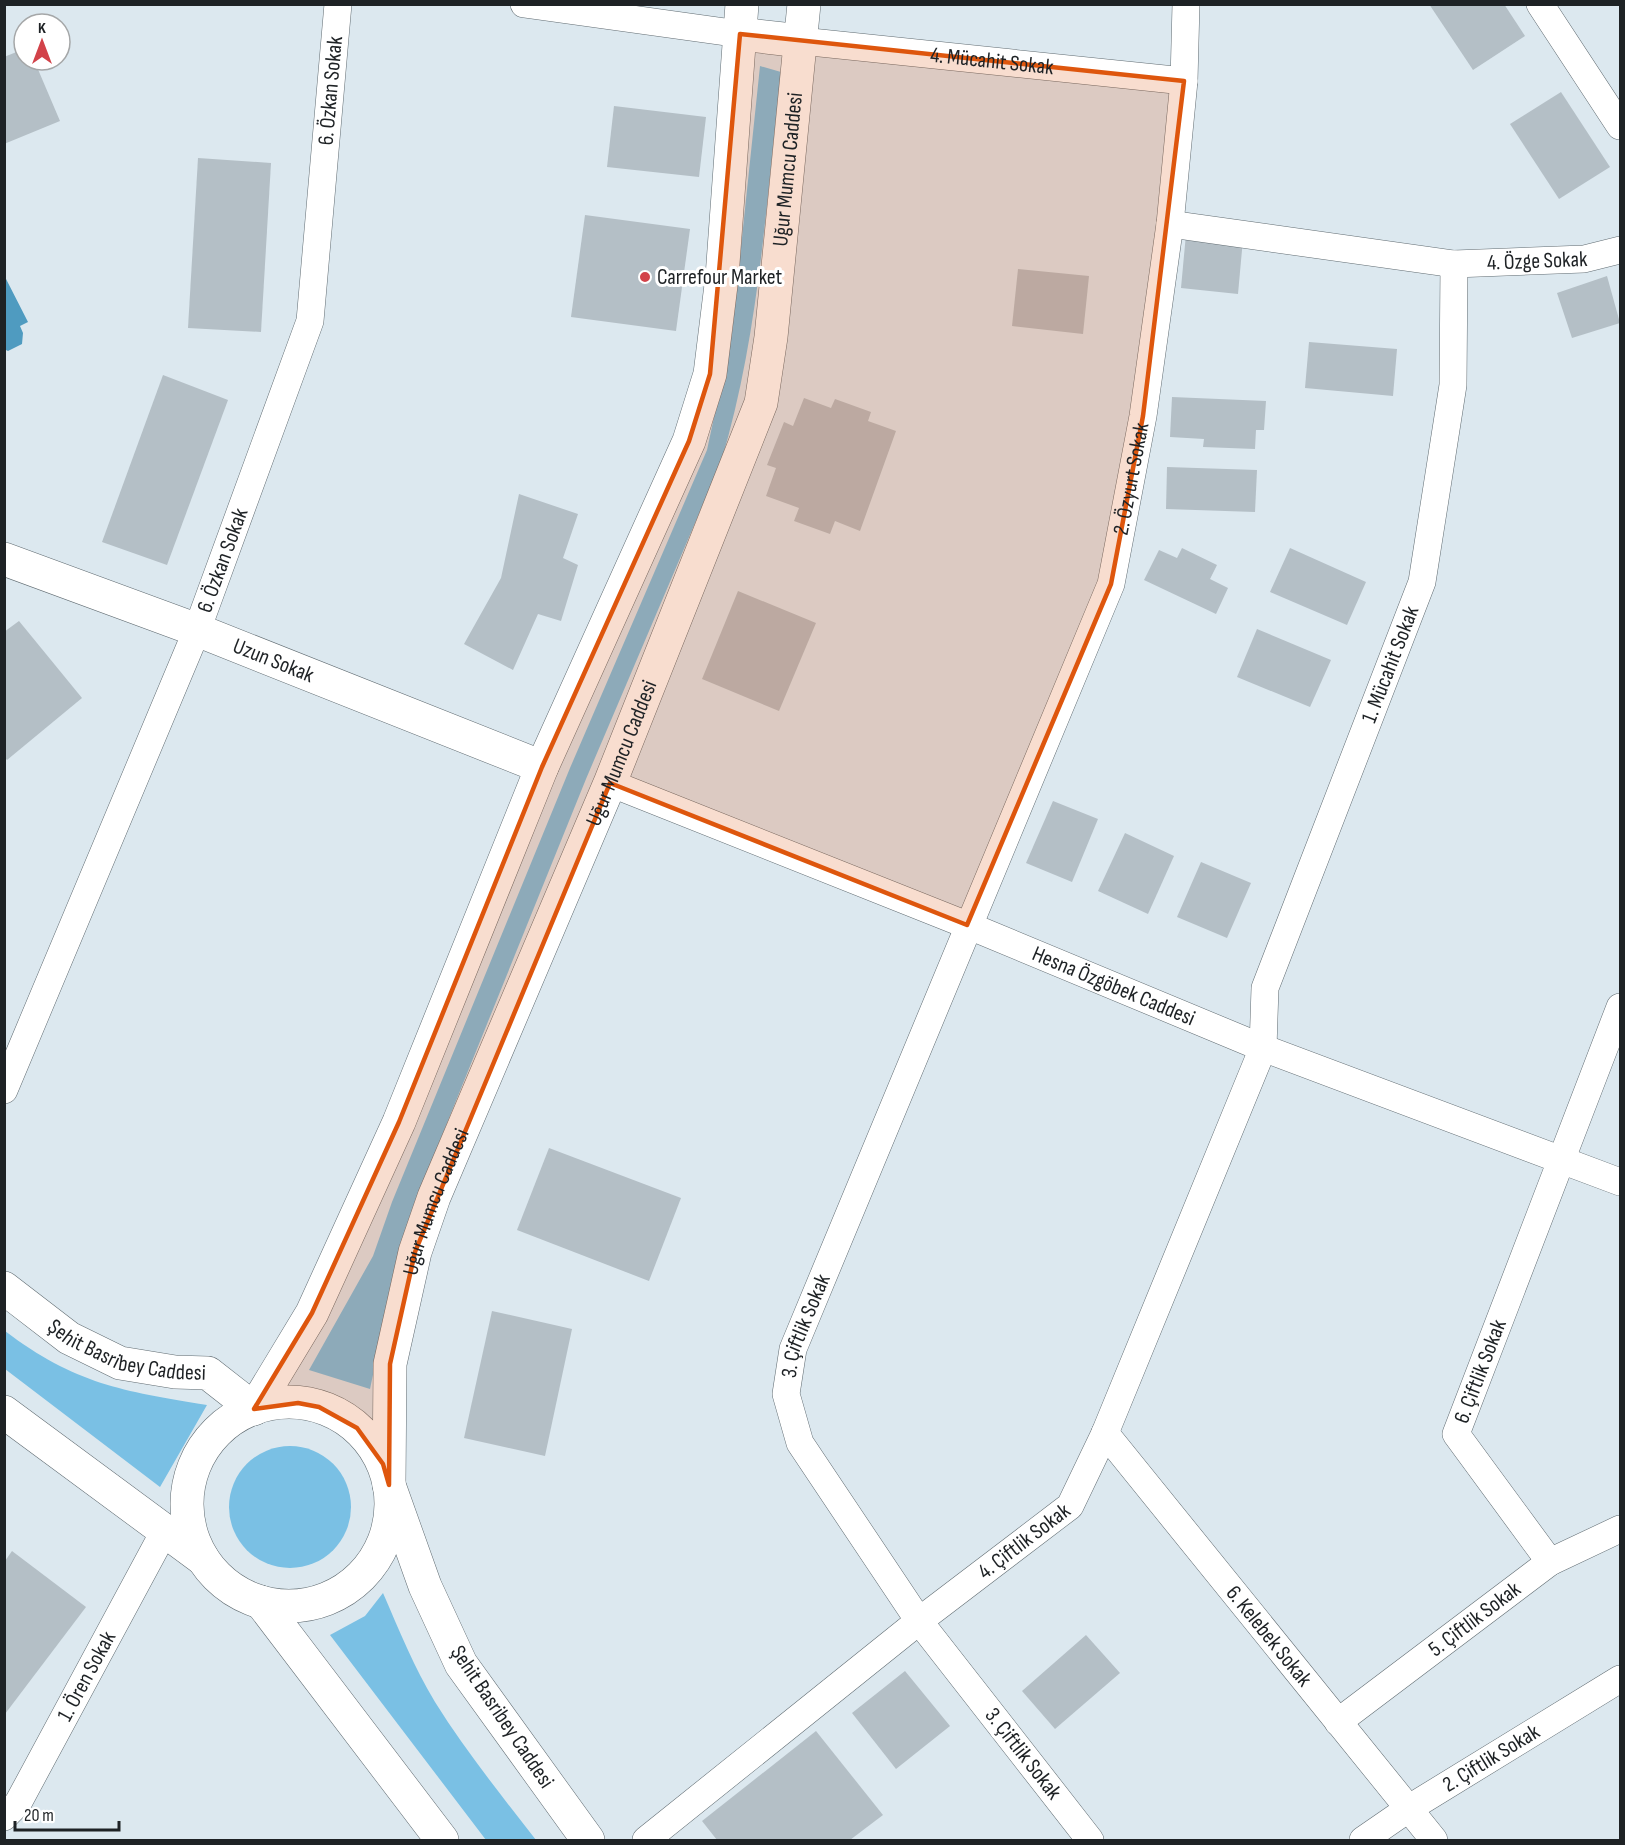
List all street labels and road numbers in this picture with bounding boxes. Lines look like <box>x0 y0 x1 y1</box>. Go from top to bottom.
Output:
street label: 6. Özkan Sokak <box>312 35 349 146</box>
street label: 4. Mücahit Sokak <box>929 41 1055 81</box>
street label: Uğur Mumcu Caddesi <box>767 91 809 248</box>
street label: 4. Özge Sokak <box>1486 245 1588 276</box>
street label: 2. Özyurt Sokak <box>1107 420 1155 537</box>
street label: 6. Özkan Sokak <box>191 504 254 616</box>
street label: 1. Mücahit Sokak <box>1355 602 1425 726</box>
street label: Uzun Sokak <box>229 632 318 689</box>
street label: Uğur Mumcu Caddesi <box>580 676 663 830</box>
street label: Hesna Özgöbek Caddesi <box>1028 940 1199 1032</box>
street label: Uğur Mumcu Caddesi <box>397 1124 475 1278</box>
street label: 3. Çiftlik Sokak <box>775 1269 836 1380</box>
street label: Şehit Basribey Caddesi <box>42 1313 206 1386</box>
street label: 6. Çiftlik Sokak <box>1448 1315 1512 1427</box>
street label: 4. Çiftlik Sokak <box>972 1497 1076 1585</box>
street label: 5. Çiftlik Sokak <box>1423 1575 1526 1663</box>
street label: 6. Kelebek Sokak <box>1220 1580 1318 1692</box>
street label: 1. Ören Sokak <box>51 1626 122 1726</box>
street label: Şehit Basribey Caddesi <box>444 1640 560 1794</box>
street label: 3. Çiftlik Sokak <box>979 1703 1068 1806</box>
street label: 2. Çiftlik Sokak <box>1437 1718 1545 1798</box>

